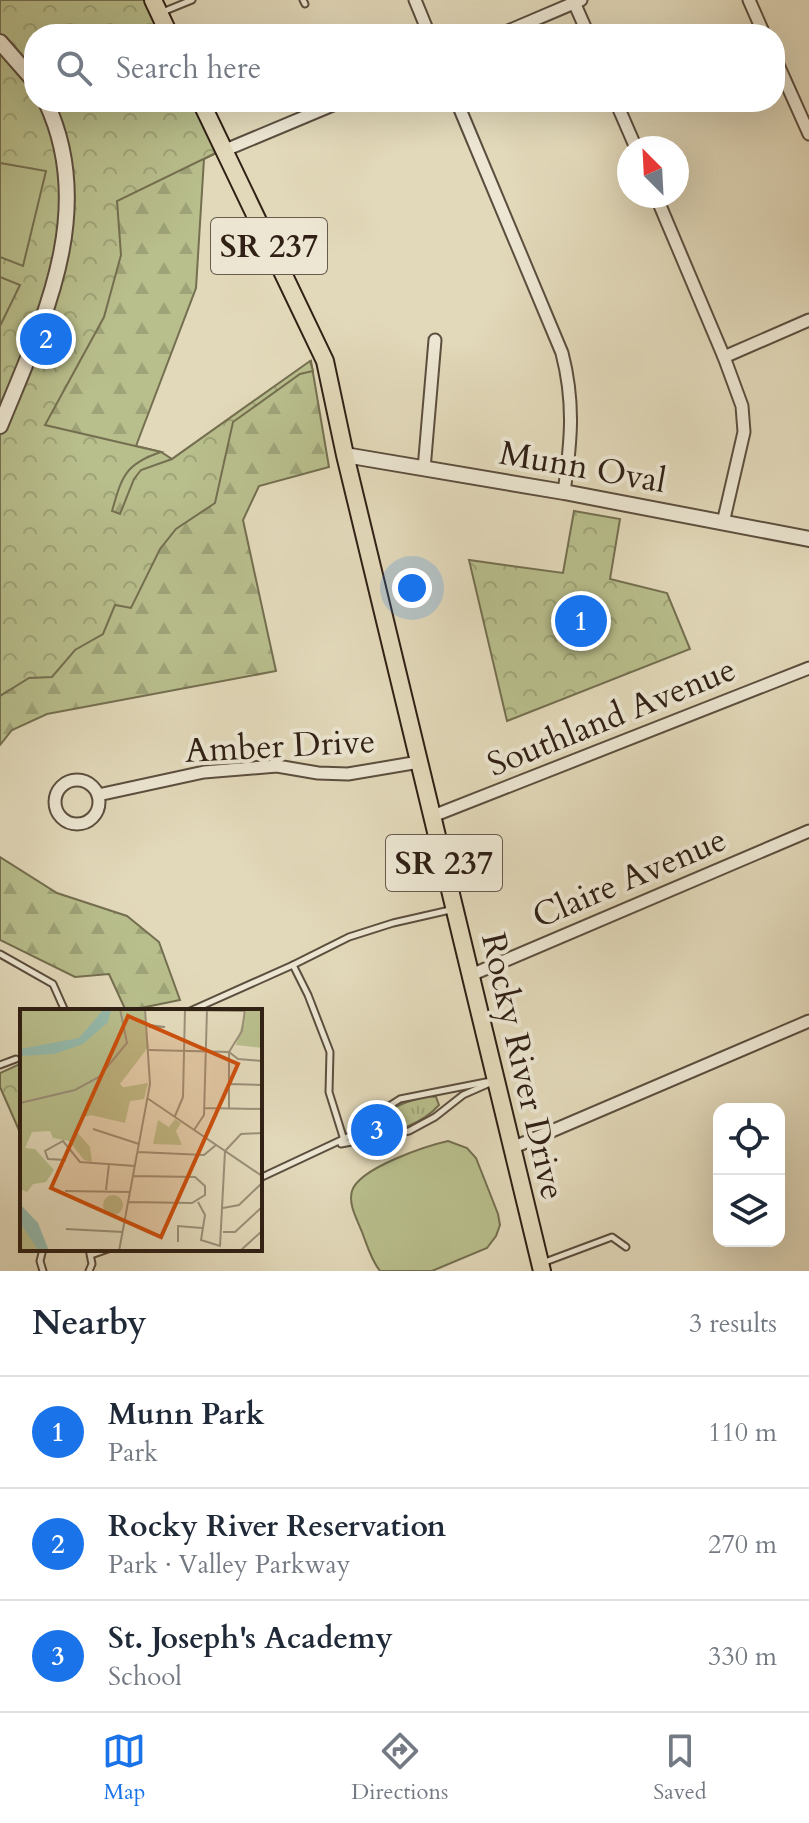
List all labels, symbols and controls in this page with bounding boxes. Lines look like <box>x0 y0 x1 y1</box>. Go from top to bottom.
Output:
search box <box>24 24 785 112</box>
icon: search <box>52 46 96 90</box>
text: Search here <box>116 48 261 89</box>
north arrow <box>617 136 689 208</box>
road number: SR 237 <box>211 218 327 274</box>
pin: 2 <box>20 309 72 369</box>
street label: Munn Oval <box>496 430 670 504</box>
your location <box>392 568 432 608</box>
pin: 1 <box>555 591 607 651</box>
street label: Southland Avenue <box>481 646 742 788</box>
street label: Amber Drive <box>184 718 376 774</box>
street label: Claire Avenue <box>526 816 733 939</box>
road number: SR 237 <box>386 835 502 891</box>
street label: Rocky River Drive <box>470 928 576 1204</box>
inset map <box>20 1009 262 1251</box>
pin: 3 <box>351 1100 403 1160</box>
map controls <box>713 1103 785 1247</box>
button: locate <box>713 1103 785 1175</box>
button: layers <box>713 1175 785 1247</box>
text: Nearby <box>32 1300 147 1346</box>
text: 3 results <box>689 1306 777 1341</box>
text: Munn Park <box>108 1394 265 1435</box>
text: 1 <box>51 1415 65 1450</box>
text: 110 m <box>708 1415 777 1450</box>
text: Park <box>108 1435 158 1470</box>
text: Rocky River Reservation <box>108 1506 446 1547</box>
text: 2 <box>51 1527 65 1562</box>
text: 270 m <box>708 1527 777 1562</box>
text: Park · Valley Parkway <box>108 1547 351 1582</box>
text: St. Joseph's Academy <box>108 1618 393 1659</box>
text: 3 <box>51 1639 65 1674</box>
text: 330 m <box>708 1639 777 1674</box>
text: School <box>108 1659 182 1694</box>
tab: Map <box>102 1729 146 1807</box>
tab: Directions <box>351 1729 448 1807</box>
tab: Saved <box>653 1729 707 1807</box>

